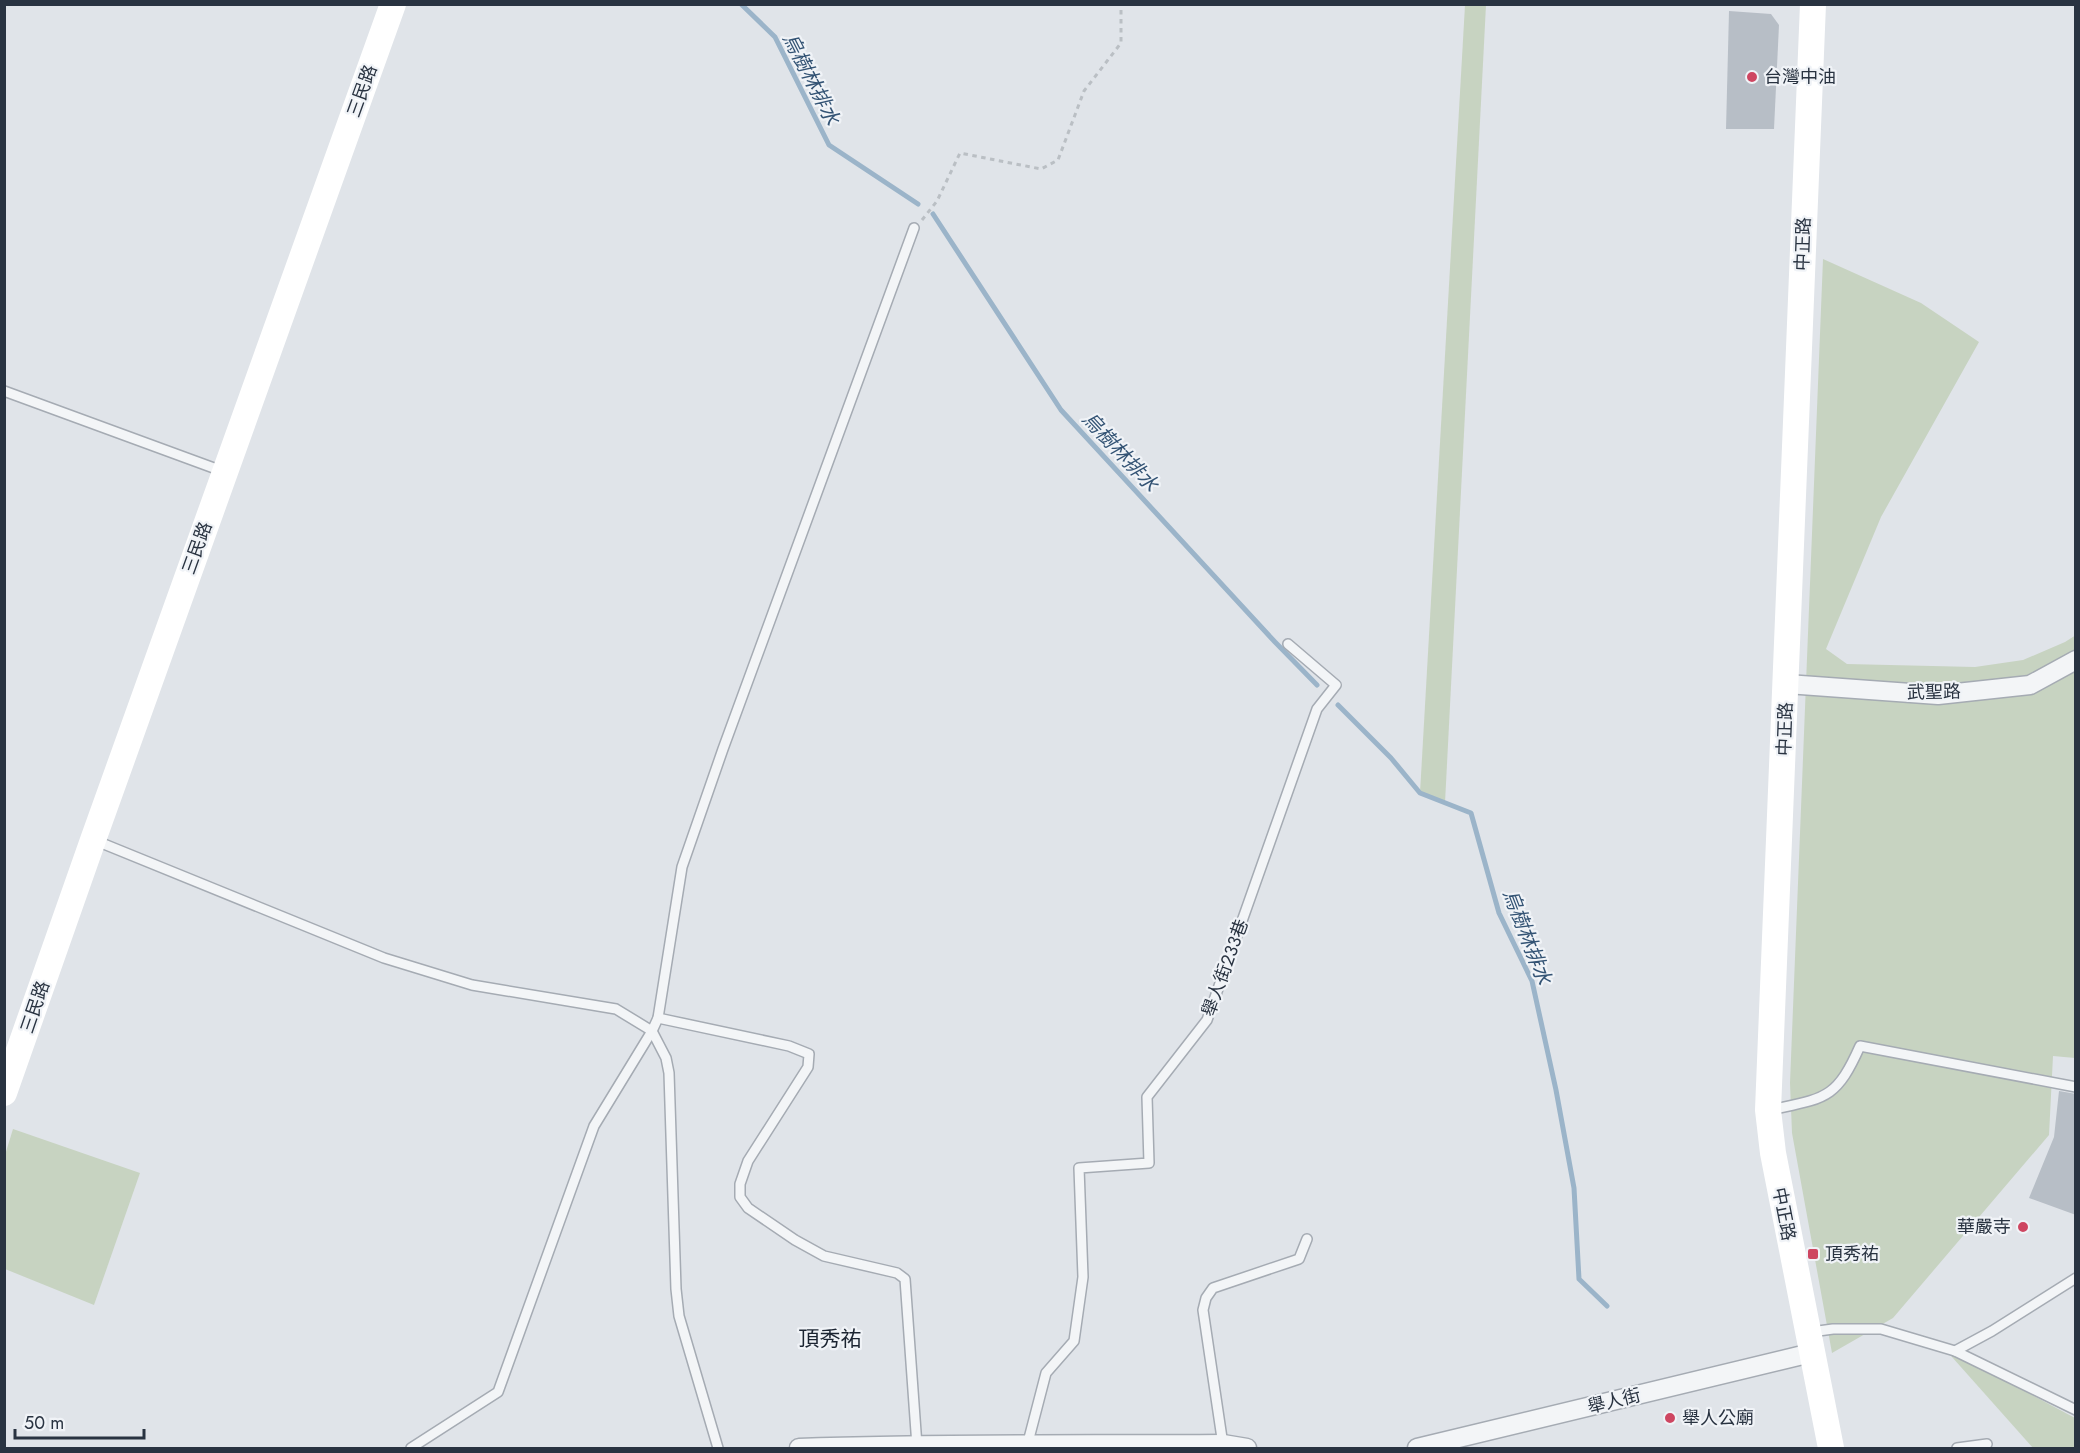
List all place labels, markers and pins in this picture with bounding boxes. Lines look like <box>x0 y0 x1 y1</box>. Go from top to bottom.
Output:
place label: 台灣中油 <box>1764 64 1836 90</box>
marker: 台灣中油 <box>1745 70 1759 84</box>
place label: 華嚴寺 <box>1957 1214 2011 1240</box>
marker: 華嚴寺 <box>2016 1220 2030 1234</box>
place label: 頂秀祐 <box>1825 1241 1879 1267</box>
marker: 頂秀祐 <box>1806 1247 1820 1261</box>
place label: 舉人公廟 <box>1682 1405 1754 1431</box>
marker: 舉人公廟 <box>1663 1411 1677 1425</box>

